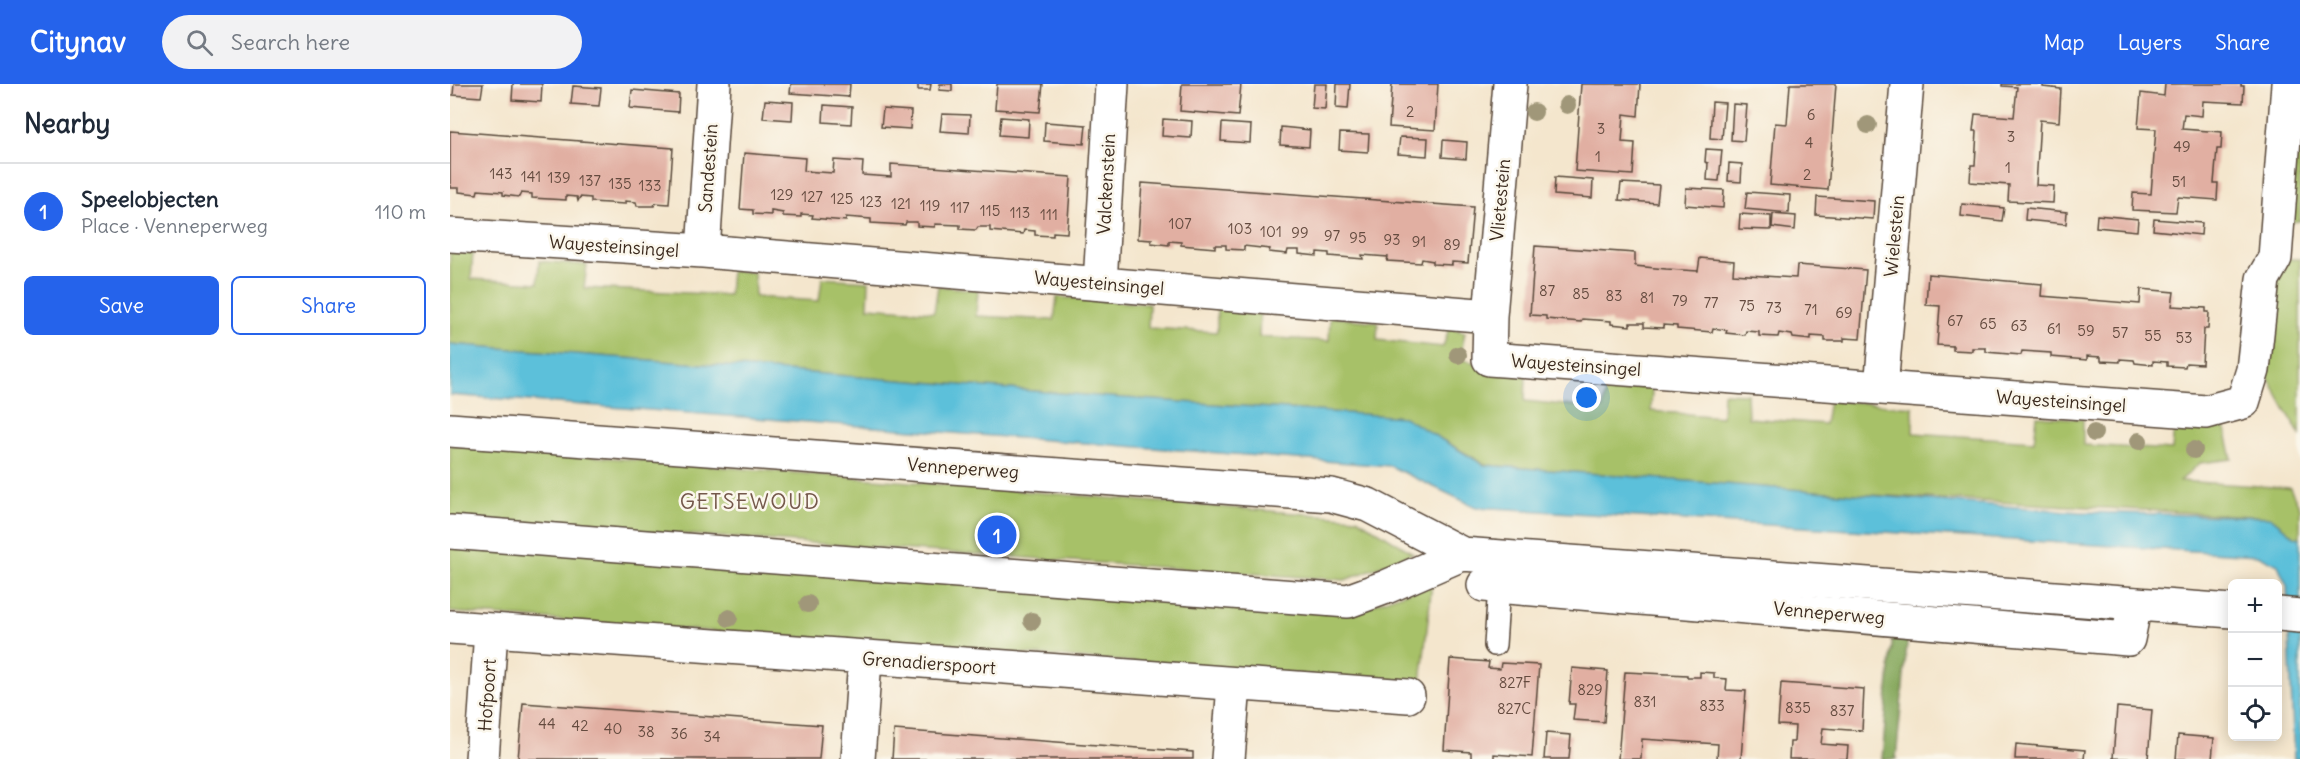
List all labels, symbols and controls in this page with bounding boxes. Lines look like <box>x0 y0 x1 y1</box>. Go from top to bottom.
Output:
search box <box>162 15 582 69</box>
text: Citynav <box>30 24 126 60</box>
icon: search <box>183 26 216 59</box>
text: Search here <box>231 28 350 56</box>
text: Map <box>2044 29 2084 56</box>
text: Layers <box>2117 29 2182 56</box>
text: Share <box>2215 29 2270 56</box>
house number: 2 <box>1406 102 1414 121</box>
house number: 6 <box>1807 105 1815 124</box>
text: Nearby <box>24 107 110 140</box>
house number: 3 <box>1597 119 1605 138</box>
street label: Sandestein <box>693 123 723 213</box>
house number: 3 <box>2007 127 2015 146</box>
street label: Valckenstein <box>1092 133 1120 235</box>
house number: 4 <box>1805 133 1814 152</box>
house number: 49 <box>2173 137 2191 156</box>
house number: 1 <box>1595 147 1601 166</box>
street label: Vlietestein <box>1485 158 1515 242</box>
house number: 1 <box>2005 158 2011 177</box>
house number: 143 <box>489 164 513 183</box>
house number: 2 <box>1803 165 1811 184</box>
house number: 141 <box>521 167 541 186</box>
house number: 139 <box>547 168 571 187</box>
house number: 137 <box>579 171 601 190</box>
house number: 51 <box>2172 172 2186 191</box>
house number: 135 <box>608 174 632 193</box>
house number: 133 <box>639 176 662 195</box>
text: Speelobjecten <box>81 185 219 213</box>
house number: 129 <box>771 185 793 204</box>
house number: 127 <box>801 187 823 206</box>
house number: 125 <box>831 189 853 208</box>
house number: 123 <box>860 192 882 211</box>
house number: 121 <box>891 194 911 213</box>
street label: Wielestein <box>1879 194 1909 278</box>
house number: 119 <box>920 196 940 215</box>
house number: 117 <box>950 198 970 217</box>
text: 1 <box>40 199 47 224</box>
text: 110 m <box>375 199 426 224</box>
house number: 115 <box>980 201 1000 220</box>
house number: 113 <box>1010 203 1030 222</box>
house number: 111 <box>1040 205 1058 224</box>
text: Place · Venneperweg <box>81 213 268 238</box>
house number: 107 <box>1169 214 1191 233</box>
house number: 103 <box>1228 219 1252 238</box>
house number: 101 <box>1260 222 1282 241</box>
house number: 99 <box>1291 223 1309 242</box>
house number: 97 <box>1324 226 1340 245</box>
house number: 95 <box>1349 228 1367 247</box>
street label: Wayesteinsingel <box>548 230 680 262</box>
house number: 93 <box>1383 230 1401 249</box>
house number: 91 <box>1412 232 1426 251</box>
house number: 89 <box>1443 235 1461 254</box>
street label: Wayesteinsingel <box>1033 266 1165 300</box>
button: Save <box>24 276 219 335</box>
button: Share <box>231 276 426 335</box>
house number: 87 <box>1539 281 1555 300</box>
house number: 85 <box>1572 284 1590 303</box>
house number: 83 <box>1605 286 1623 305</box>
house number: 81 <box>1640 288 1654 307</box>
house number: 79 <box>1672 291 1688 310</box>
house number: 77 <box>1704 293 1718 312</box>
house number: 75 <box>1739 296 1755 315</box>
house number: 73 <box>1766 298 1782 317</box>
house number: 71 <box>1804 300 1818 319</box>
house number: 69 <box>1835 303 1853 322</box>
house number: 67 <box>1947 311 1963 330</box>
house number: 65 <box>1979 314 1997 333</box>
house number: 63 <box>2010 316 2028 335</box>
house number: 61 <box>2047 319 2061 338</box>
house number: 59 <box>2077 321 2095 340</box>
house number: 57 <box>2112 323 2128 342</box>
house number: 55 <box>2144 326 2162 345</box>
house number: 53 <box>2175 328 2193 347</box>
street label: Wayesteinsingel <box>1510 349 1642 381</box>
your location <box>1572 383 1601 412</box>
street label: Wayesteinsingel <box>1995 385 2127 417</box>
street label: Venneperweg <box>906 453 1020 483</box>
district label: GETSEWOUD <box>680 488 820 515</box>
pin: 1 <box>978 512 1016 558</box>
map controls <box>2228 579 2282 741</box>
button: + <box>2228 579 2282 633</box>
street label: Venneperweg <box>1772 597 1886 629</box>
button: − <box>2228 633 2282 687</box>
street label: Grenadierspoort <box>861 647 997 679</box>
street label: Hofpoort <box>473 658 501 732</box>
house number: 827F <box>1499 673 1532 692</box>
house number: 829 <box>1577 680 1603 699</box>
button: locate <box>2228 687 2282 741</box>
house number: 831 <box>1634 692 1656 711</box>
house number: 833 <box>1699 696 1725 715</box>
house number: 835 <box>1785 698 1811 717</box>
house number: 827C <box>1497 699 1531 718</box>
house number: 837 <box>1830 701 1854 720</box>
house number: 44 <box>538 714 556 733</box>
house number: 42 <box>572 716 588 735</box>
house number: 40 <box>604 719 622 738</box>
house number: 38 <box>637 722 655 741</box>
house number: 36 <box>670 724 688 743</box>
house number: 34 <box>703 727 721 746</box>

